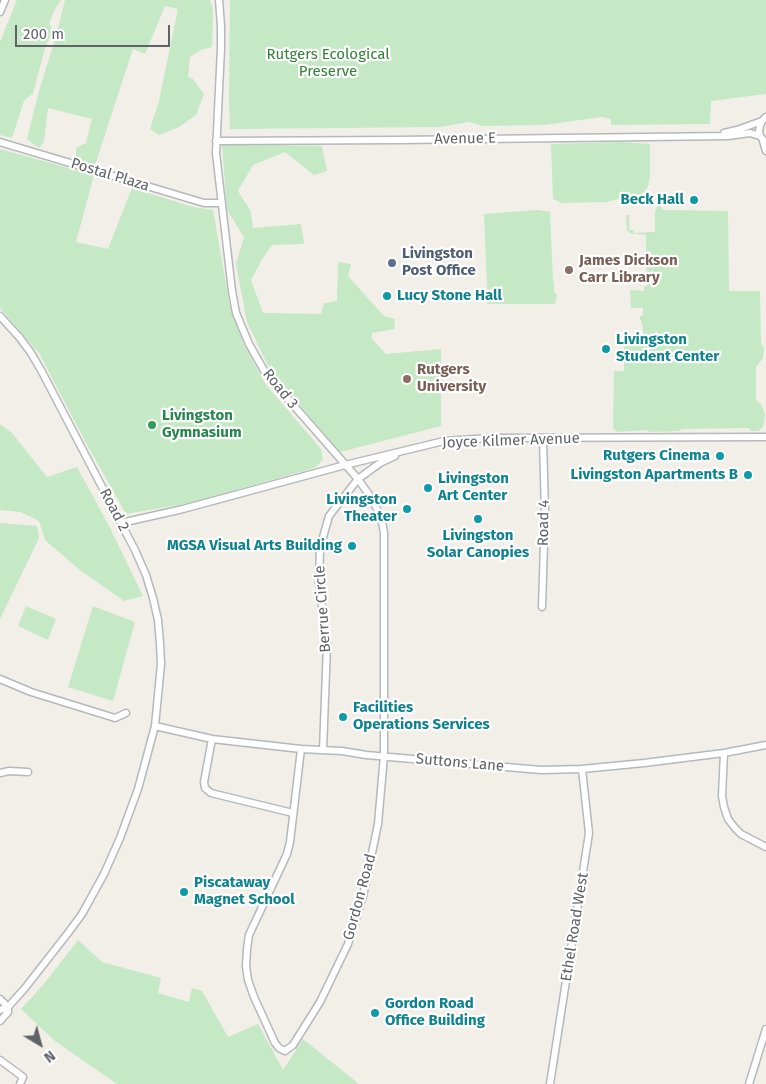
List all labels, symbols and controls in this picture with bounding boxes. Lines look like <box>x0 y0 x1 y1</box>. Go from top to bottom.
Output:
scale bar <box>18 15 172 47</box>
text: 200 m <box>23 25 64 43</box>
park label: Rutgers Ecological Preserve <box>266 46 390 81</box>
street label: Avenue E <box>434 129 496 149</box>
street label: Postal Plaza <box>69 155 151 195</box>
place label: Beck Hall <box>620 191 684 209</box>
marker: Beck Hall <box>688 194 700 206</box>
place label: Livingston Post Office <box>402 245 476 280</box>
place label: James Dickson Carr Library <box>579 252 678 287</box>
marker: Livingston Post Office <box>386 257 398 269</box>
marker: James Dickson Carr Library <box>563 264 575 276</box>
place label: Lucy Stone Hall <box>397 287 502 305</box>
marker: Lucy Stone Hall <box>381 290 393 302</box>
place label: Livingston Student Center <box>616 331 719 366</box>
marker: Livingston Student Center <box>600 343 612 355</box>
place label: Rutgers University <box>417 361 486 396</box>
street label: Road 3 <box>259 365 301 413</box>
marker: Rutgers University <box>401 373 413 385</box>
place label: Livingston Gymnasium <box>162 407 242 442</box>
marker: Livingston Gymnasium <box>146 419 158 431</box>
street label: Joyce Kilmer Avenue <box>442 430 580 452</box>
place label: Rutgers Cinema <box>603 447 710 465</box>
marker: Rutgers Cinema <box>714 450 726 462</box>
place label: Livingston Apartments B <box>570 466 738 484</box>
marker: Livingston Apartments B <box>742 469 754 481</box>
place label: Livingston Art Center <box>438 470 509 505</box>
marker: Livingston Art Center <box>422 482 434 494</box>
street label: Road 2 <box>95 485 133 535</box>
place label: Livingston Theater <box>326 491 397 526</box>
street label: Road 4 <box>535 500 553 546</box>
marker: Livingston Theater <box>401 503 413 515</box>
marker: Livingston Solar Canopies <box>472 513 484 525</box>
place label: Livingston Solar Canopies <box>427 527 529 562</box>
place label: MGSA Visual Arts Building <box>167 537 342 555</box>
marker: MGSA Visual Arts Building <box>346 540 358 552</box>
street label: Berrue Circle <box>311 565 335 653</box>
place label: Facilities Operations Services <box>353 699 490 734</box>
marker: Facilities Operations Services <box>337 711 349 723</box>
street label: Suttons Lane <box>415 750 505 776</box>
street label: Gordon Road <box>340 852 380 942</box>
street label: Ethel Road West <box>558 871 592 983</box>
place label: Piscataway Magnet School <box>194 874 295 909</box>
marker: Piscataway Magnet School <box>178 886 190 898</box>
place label: Gordon Road Office Building <box>385 995 485 1030</box>
marker: Gordon Road Office Building <box>369 1007 381 1019</box>
north arrow <box>15 1019 65 1069</box>
text: N <box>41 1047 58 1066</box>

